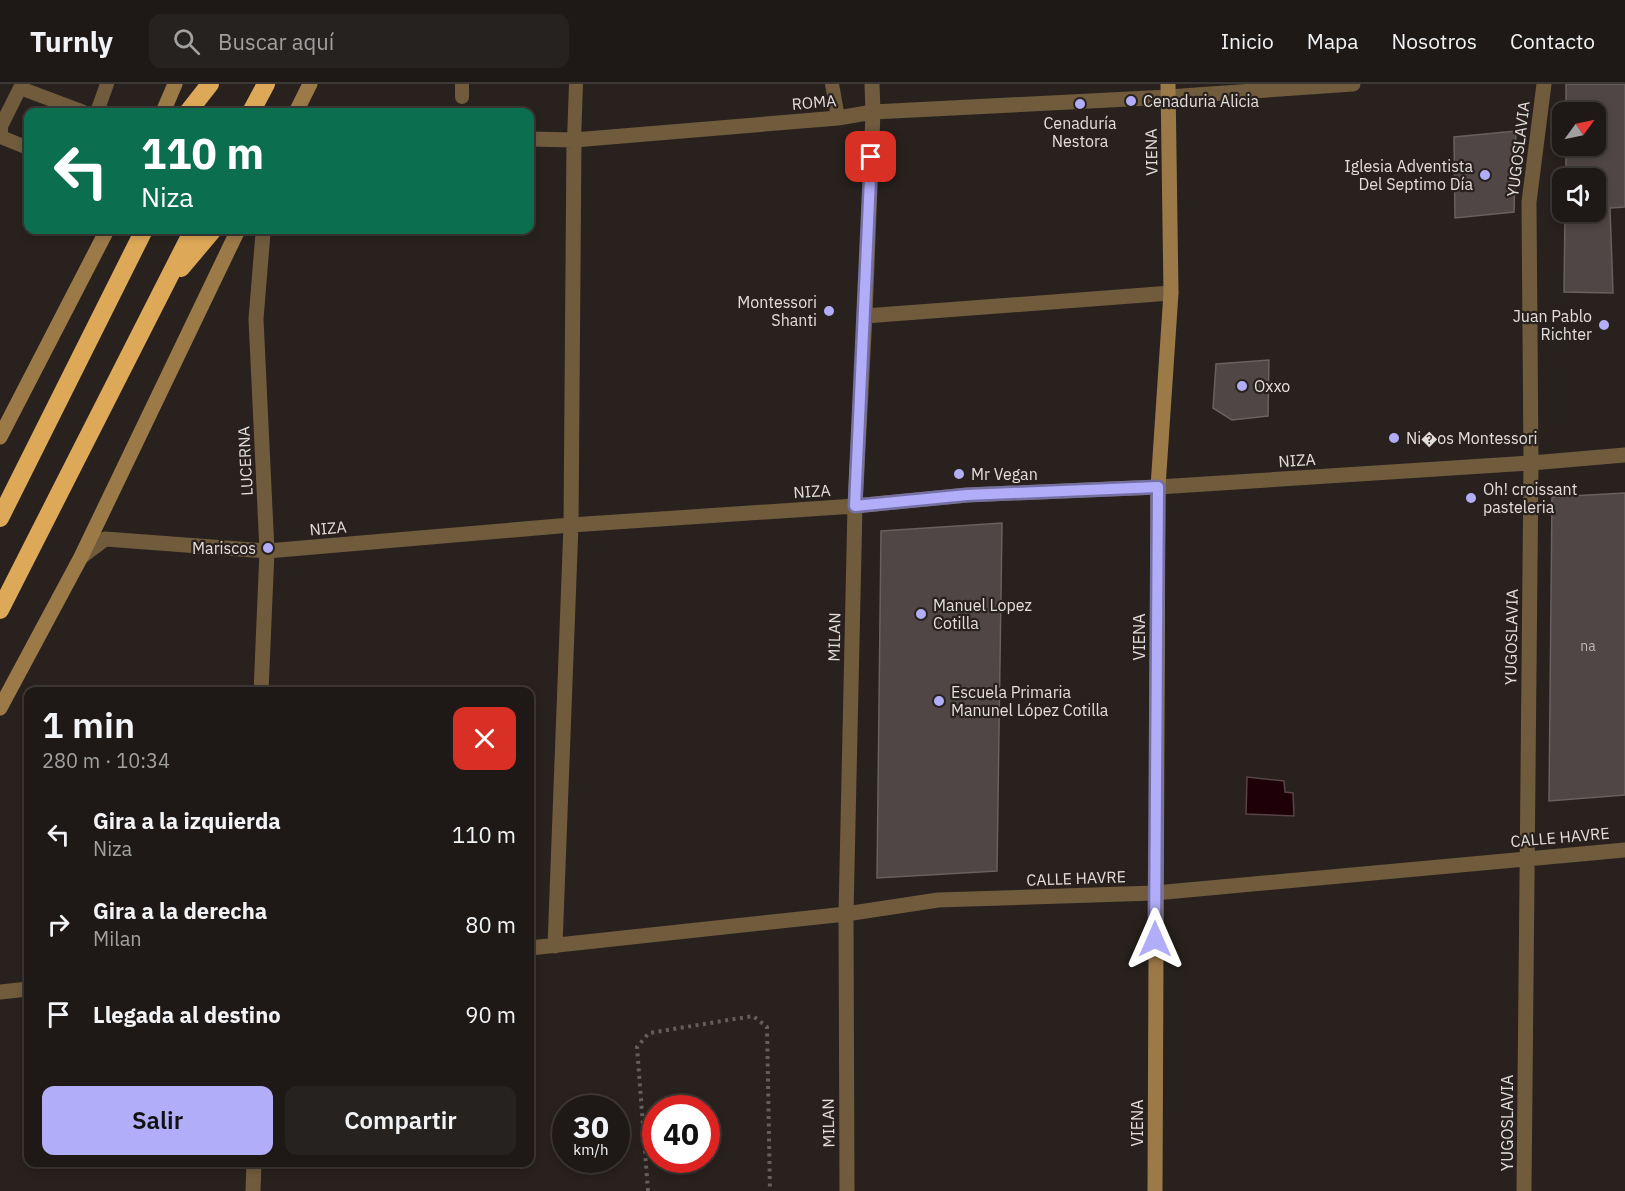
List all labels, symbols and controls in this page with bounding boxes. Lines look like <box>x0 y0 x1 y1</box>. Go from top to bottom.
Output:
search box <box>149 14 569 68</box>
text: Turnly <box>30 23 113 60</box>
icon: search <box>170 25 203 58</box>
text: Buscar aquí <box>218 27 334 56</box>
text: Inicio <box>1221 27 1274 55</box>
text: Mapa <box>1307 27 1359 55</box>
text: Nosotros <box>1392 27 1477 55</box>
text: Contacto <box>1510 27 1595 55</box>
street label: ROMA <box>791 90 837 114</box>
place label: Cenaduria Alicia <box>1143 91 1260 111</box>
marker: Cenaduria Alicia <box>1124 94 1138 108</box>
marker: Cenaduría Nestora <box>1073 97 1087 111</box>
street label: YUGOSLAVIA <box>1502 100 1534 198</box>
north arrow <box>1552 102 1606 156</box>
map controls <box>1552 102 1606 222</box>
place label: Cenaduría Nestora <box>1043 113 1117 151</box>
text: 110 m <box>141 126 264 181</box>
street label: VIENA <box>1141 128 1161 176</box>
pin <box>845 131 896 182</box>
icon: left <box>42 132 120 210</box>
icon: arrive <box>854 140 887 173</box>
place label: Iglesia Adventista Del Septimo Día <box>1344 156 1473 194</box>
marker: Iglesia Adventista Del Septimo Día <box>1478 168 1492 182</box>
button: sound <box>1552 168 1606 222</box>
text: Niza <box>141 179 194 214</box>
place label: Montessori Shanti <box>737 292 817 330</box>
marker: Montessori Shanti <box>822 304 836 318</box>
place label: Juan Pablo Richter <box>1513 306 1592 344</box>
marker: Juan Pablo Richter <box>1597 318 1611 332</box>
place label: Oxxo <box>1254 376 1290 396</box>
marker: Oxxo <box>1235 379 1249 393</box>
street label: LUCERNA <box>233 426 257 496</box>
place label: Ni�os Montessori <box>1406 428 1538 448</box>
marker: Ni�os Montessori <box>1387 431 1401 445</box>
street label: NIZA <box>1278 449 1316 471</box>
place label: Mr Vegan <box>971 464 1038 484</box>
marker: Mr Vegan <box>952 467 966 481</box>
place label: Oh! croissant pasteleria <box>1483 479 1577 517</box>
street label: NIZA <box>793 480 831 502</box>
marker: Oh! croissant pasteleria <box>1464 491 1478 505</box>
street label: NIZA <box>309 516 347 540</box>
place label: Mariscos <box>192 538 256 558</box>
marker: Mariscos <box>261 541 275 555</box>
street label: YUGOSLAVIA <box>1500 589 1522 685</box>
place label: Manuel Lopez Cotilla <box>933 595 1032 633</box>
marker: Manuel Lopez Cotilla <box>914 607 928 621</box>
street label: MILAN <box>824 612 844 662</box>
street label: VIENA <box>1129 613 1149 661</box>
house number: na <box>1580 637 1596 655</box>
place label: Escuela Primaria Manunel López Cotilla <box>951 682 1109 720</box>
marker: Escuela Primaria Manunel López Cotilla <box>932 694 946 708</box>
text: 1 min <box>42 701 135 748</box>
button: close <box>453 707 516 770</box>
text: 280 m · 10:34 <box>42 747 170 774</box>
text: Gira a la izquierda <box>93 806 281 835</box>
icon: left <box>42 818 75 851</box>
text: 110 m <box>452 820 516 849</box>
street label: CALLE HAVRE <box>1510 823 1610 851</box>
text: Niza <box>93 835 132 862</box>
street label: CALLE HAVRE <box>1026 866 1126 890</box>
text: Gira a la derecha <box>93 896 267 925</box>
position arrow <box>1123 907 1187 971</box>
icon: right <box>42 908 75 941</box>
text: 80 m <box>465 910 516 939</box>
text: Milan <box>93 925 142 952</box>
icon: arrive <box>42 998 75 1031</box>
text: Llegada al destino <box>93 1000 281 1029</box>
text: 90 m <box>465 1000 516 1029</box>
street label: YUGOSLAVIA <box>1497 1075 1517 1171</box>
button: Salir <box>42 1086 273 1155</box>
button: Compartir <box>285 1086 516 1155</box>
speed limit sign: 40 <box>642 1095 720 1173</box>
street label: MILAN <box>818 1098 838 1148</box>
street label: VIENA <box>1127 1099 1147 1147</box>
text: 30 <box>573 1107 609 1146</box>
text: km/h <box>573 1140 609 1159</box>

